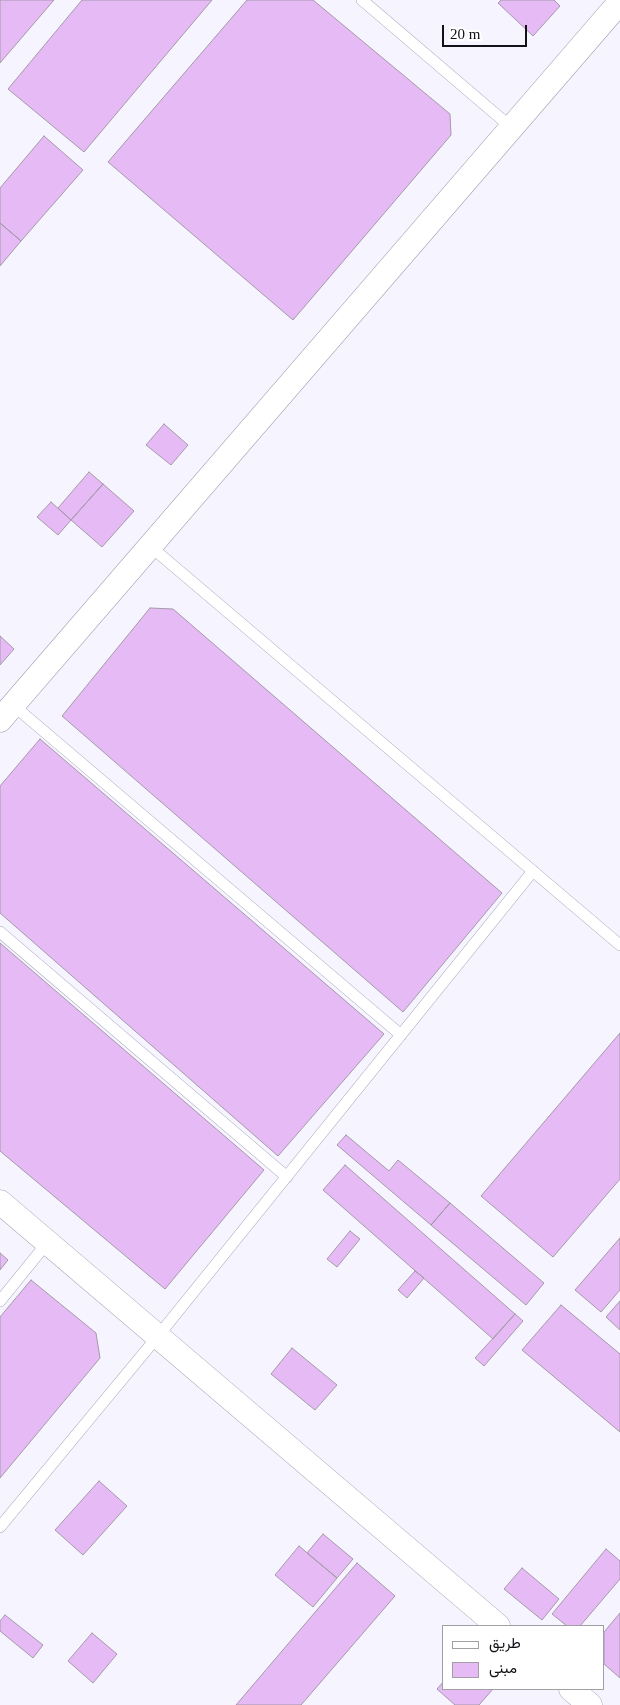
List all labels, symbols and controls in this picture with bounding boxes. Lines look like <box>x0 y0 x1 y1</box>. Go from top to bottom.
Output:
scale bar <box>445 15 530 47</box>
text: 20 m <box>450 26 480 42</box>
legend <box>442 1625 605 1690</box>
text: طريق <box>489 1635 521 1651</box>
text: مبنى <box>489 1660 517 1676</box>

